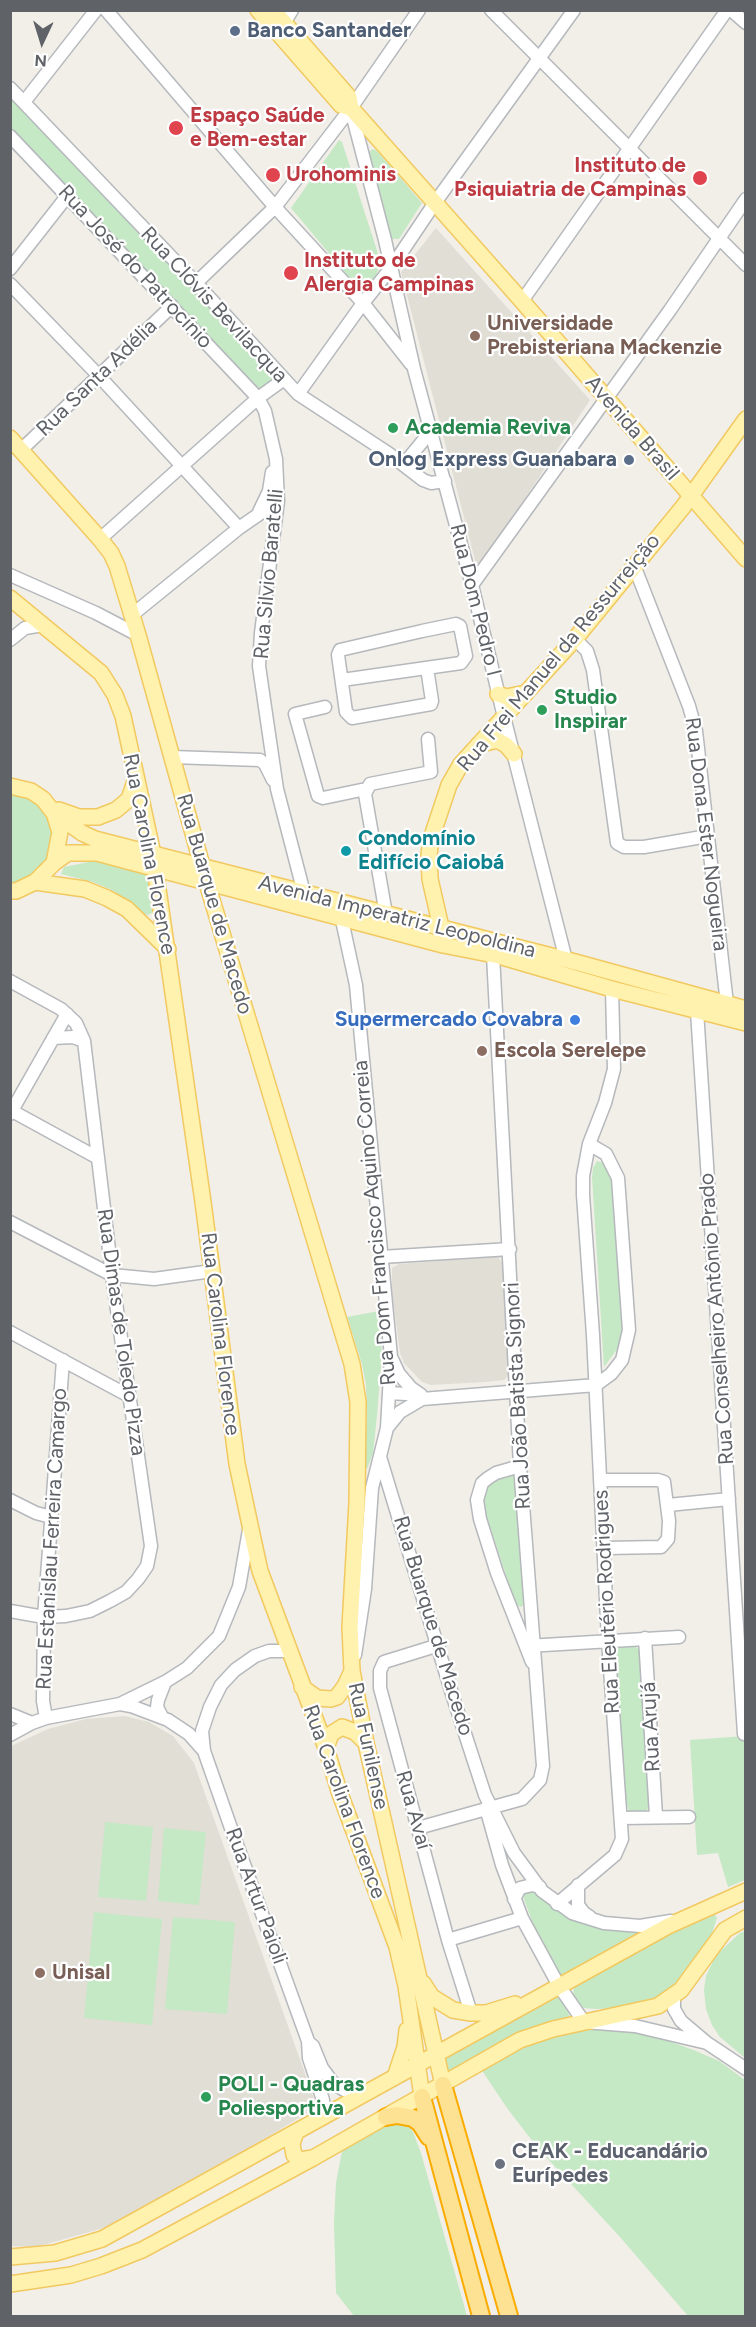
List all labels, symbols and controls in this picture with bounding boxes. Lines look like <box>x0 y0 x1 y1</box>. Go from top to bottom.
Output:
north arrow <box>12 12 72 72</box>
place label: Banco Santander <box>247 18 411 44</box>
marker: Banco Santander <box>228 24 242 38</box>
text: N <box>34 51 48 70</box>
place label: Espaço Saúde e Bem-estar <box>190 103 325 153</box>
marker: Espaço Saúde e Bem-estar <box>167 119 185 137</box>
place label: Instituto de Psiquiatria de Campinas <box>454 153 686 203</box>
place label: Urohominis <box>286 162 396 188</box>
marker: Urohominis <box>264 166 282 184</box>
marker: Instituto de Psiquiatria de Campinas <box>691 169 709 187</box>
street label: Rua José do Patrocínio <box>53 180 217 354</box>
street label: Rua Clóvis Bevilacqua <box>135 222 293 388</box>
place label: Instituto de Alergia Campinas <box>304 248 474 298</box>
marker: Instituto de Alergia Campinas <box>282 264 300 282</box>
place label: Universidade Prebisteriana Mackenzie <box>487 311 722 361</box>
street label: Rua Santa Adélia <box>31 314 163 442</box>
marker: Universidade Prebisteriana Mackenzie <box>468 329 482 343</box>
street label: Avenida Brasil <box>580 370 684 486</box>
place label: Academia Reviva <box>405 415 571 441</box>
marker: Academia Reviva <box>386 421 400 435</box>
place label: Onlog Express Guanabara <box>368 447 617 473</box>
marker: Onlog Express Guanabara <box>622 453 636 467</box>
street label: Rua Silvio Baratelli <box>249 488 289 660</box>
street label: Rua Dom Pedro I <box>444 521 506 679</box>
street label: Rua Frei Manuel da Ressurreição <box>452 529 666 777</box>
place label: Studio Inspirar <box>554 685 627 735</box>
marker: Studio Inspirar <box>535 703 549 717</box>
street label: Rua Dona Ester Nogueira <box>679 716 733 952</box>
street label: Rua Carolina Florence <box>117 751 181 957</box>
street label: Rua Buarque de Macedo <box>170 791 258 1017</box>
place label: Condomínio Edifício Caiobá <box>358 826 504 876</box>
marker: Condomínio Edifício Caiobá <box>339 844 353 858</box>
street label: Avenida Imperatriz Leopoldina <box>256 870 538 964</box>
place label: Supermercado Covabra <box>335 1007 563 1033</box>
marker: Supermercado Covabra <box>568 1013 582 1027</box>
place label: Escola Serelepe <box>494 1038 646 1064</box>
marker: Escola Serelepe <box>475 1044 489 1058</box>
street label: Rua Dom Francisco Aquino Correia <box>348 1059 402 1387</box>
street label: Rua Conselheiro Antônio Prado <box>694 1172 740 1466</box>
street label: Rua Dimas de Toledo Pizza <box>91 1207 151 1457</box>
street label: Rua Carolina Florence <box>195 1231 245 1437</box>
street label: Rua João Batista Signori <box>499 1282 537 1510</box>
street label: Rua Estanislau Ferreira Camargo <box>32 1387 72 1691</box>
street label: Rua Eleutério Rodrigues <box>589 1489 625 1715</box>
street label: Rua Buarque de Macedo <box>388 1513 478 1739</box>
street label: Rua Funilense <box>342 1680 394 1812</box>
street label: Rua Arujá <box>636 1681 666 1773</box>
street label: Rua Carolina Florence <box>297 1702 391 1902</box>
street label: Rua Avaí <box>390 1768 436 1852</box>
street label: Rua Artur Paioli <box>220 1824 292 1968</box>
place label: Unisal <box>52 1960 110 1986</box>
marker: Unisal <box>33 1966 47 1980</box>
place label: POLI - Quadras Poliesportiva <box>218 2072 364 2122</box>
marker: POLI - Quadras Poliesportiva <box>199 2090 213 2104</box>
place label: CEAK - Educandário Eurípedes <box>512 2139 708 2189</box>
marker: CEAK - Educandário Eurípedes <box>493 2157 507 2171</box>

